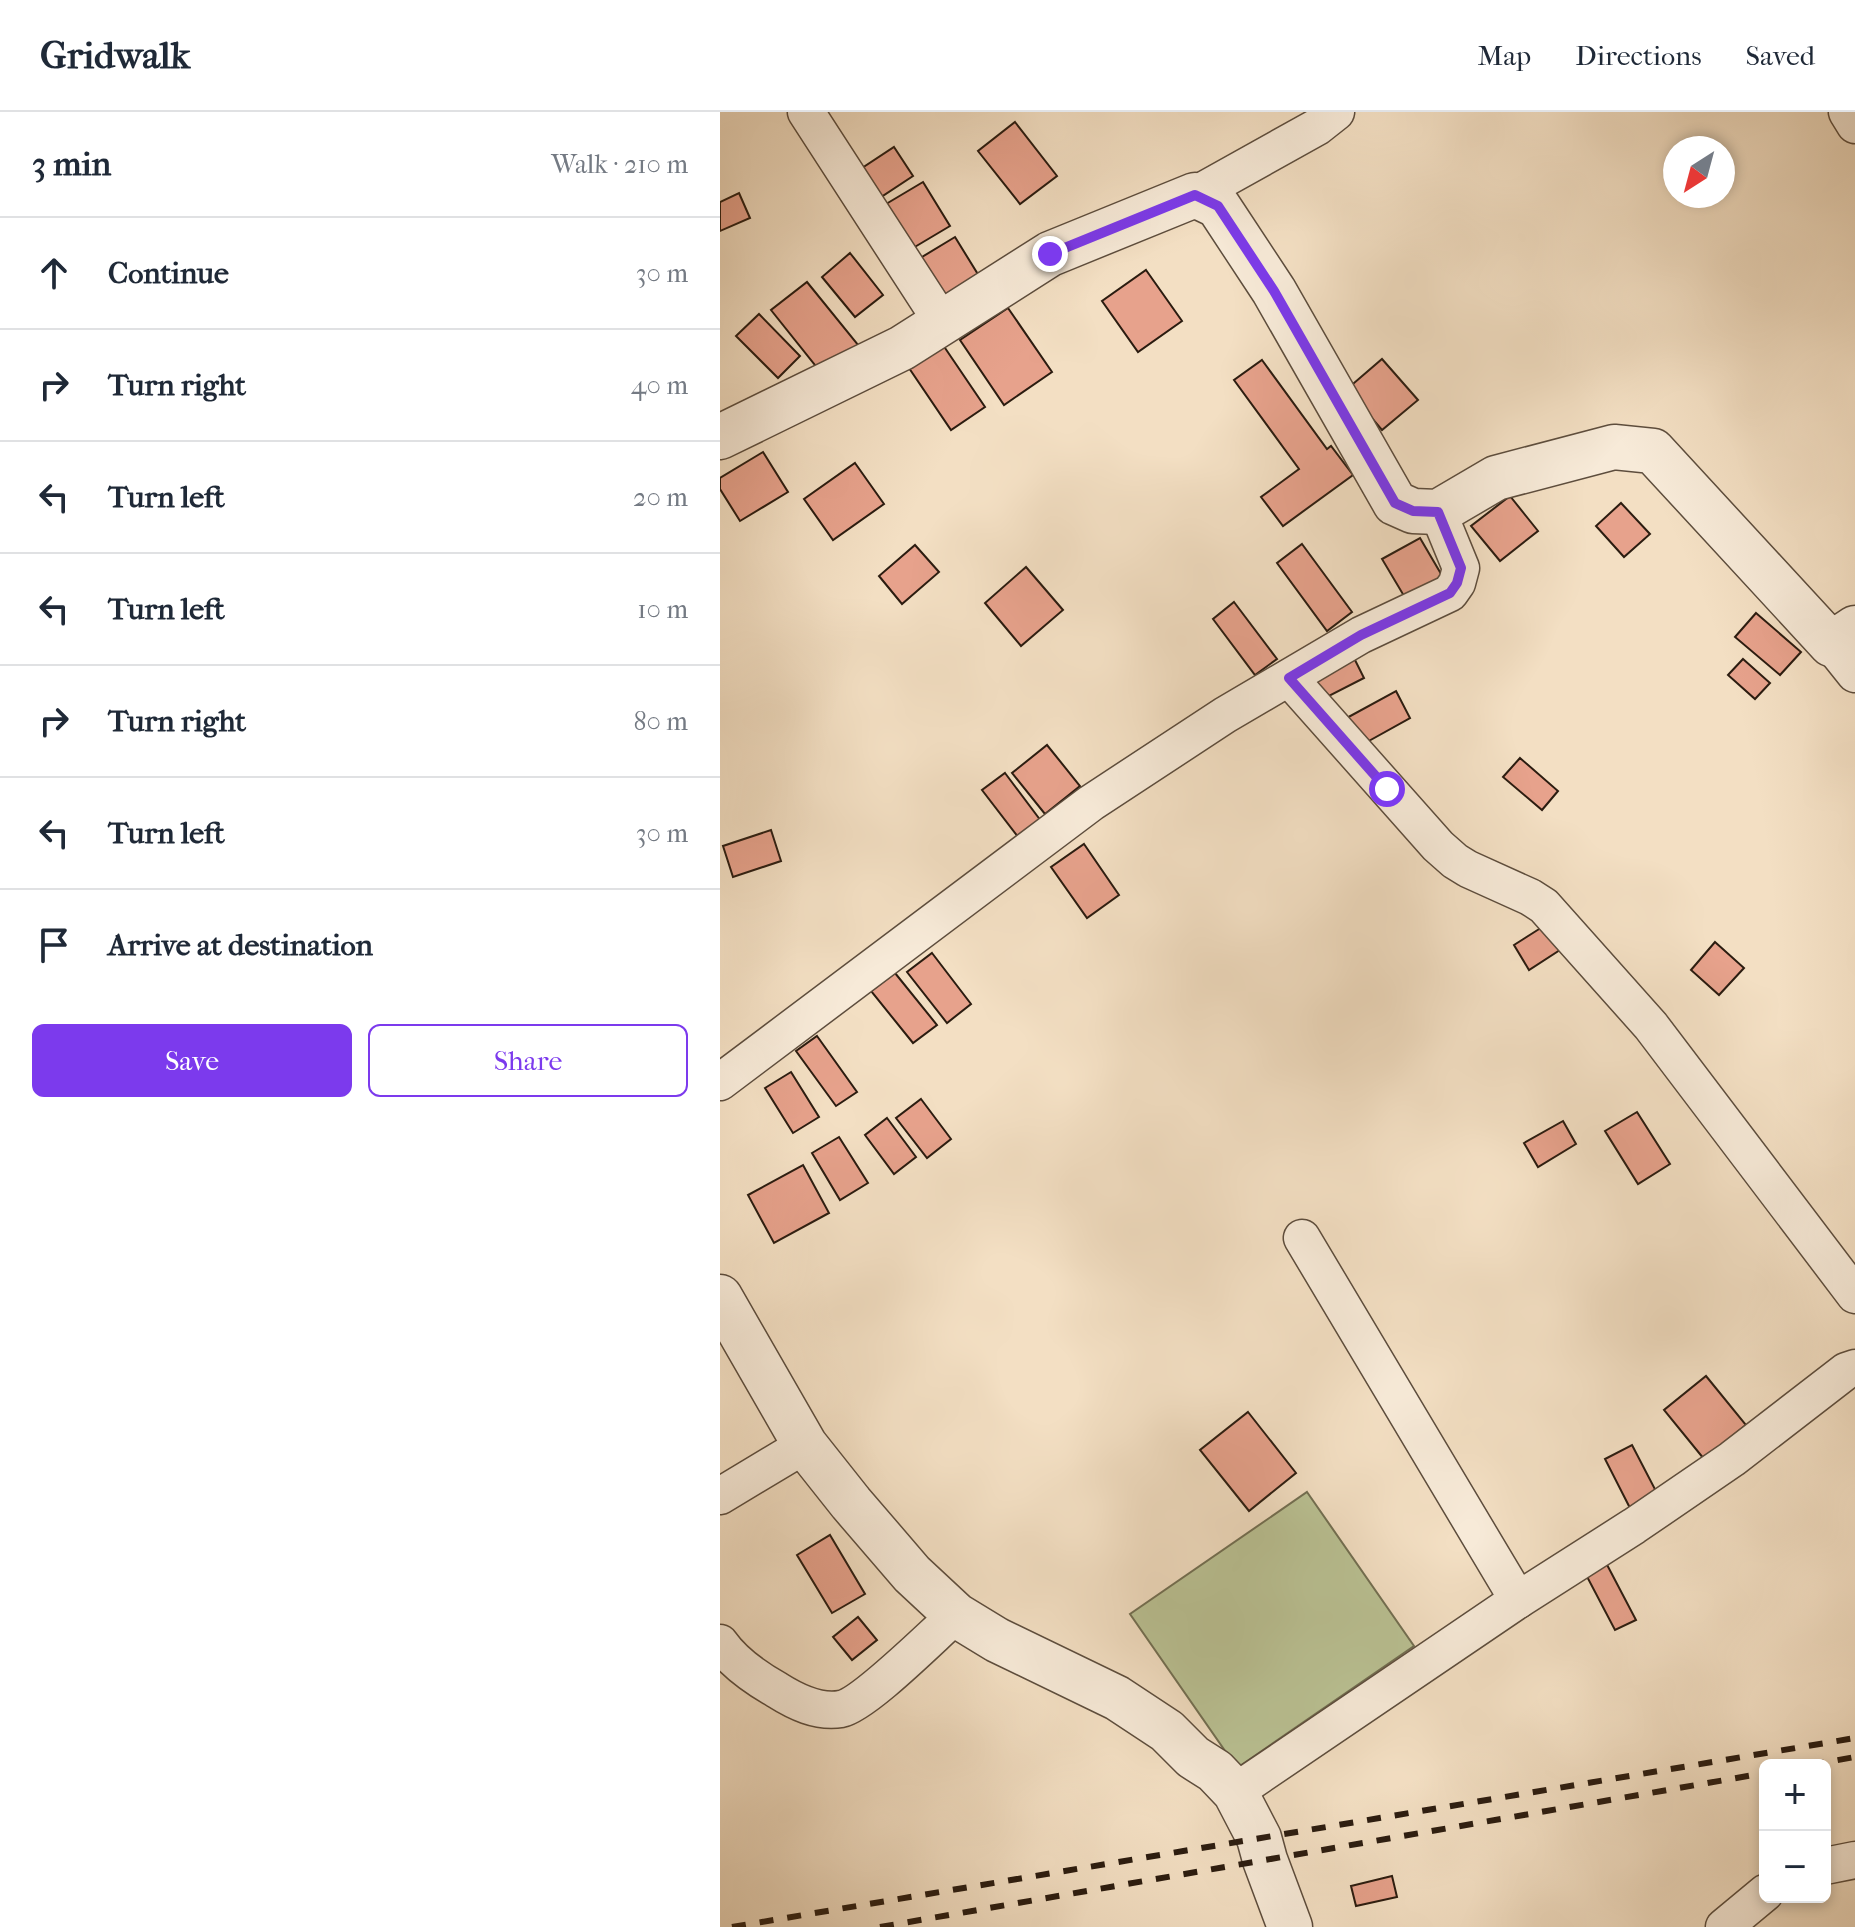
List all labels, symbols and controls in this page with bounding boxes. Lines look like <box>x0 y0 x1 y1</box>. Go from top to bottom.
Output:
text: Gridwalk <box>40 33 190 78</box>
text: Map <box>1478 39 1531 72</box>
text: Directions <box>1575 39 1702 72</box>
text: Saved <box>1746 39 1815 72</box>
north arrow <box>1663 136 1735 208</box>
text: 3 min <box>32 144 111 184</box>
text: Walk · 210 m <box>551 149 688 180</box>
route end <box>1032 236 1068 272</box>
icon: ahead <box>32 251 76 295</box>
text: Continue <box>108 256 229 291</box>
text: 30 m <box>636 258 688 289</box>
icon: right <box>32 363 76 407</box>
text: Turn right <box>108 368 246 403</box>
text: 40 m <box>631 370 688 401</box>
icon: left <box>32 475 76 519</box>
text: Turn left <box>108 480 225 515</box>
text: 20 m <box>633 482 688 513</box>
icon: left <box>32 587 76 631</box>
text: Turn left <box>108 592 225 627</box>
text: 10 m <box>637 594 688 625</box>
icon: right <box>32 699 76 743</box>
text: Turn right <box>108 704 246 739</box>
text: 80 m <box>633 706 688 737</box>
route start <box>1369 771 1405 807</box>
icon: left <box>32 811 76 855</box>
text: Turn left <box>108 816 225 851</box>
text: 30 m <box>636 818 688 849</box>
icon: arrive <box>32 923 76 967</box>
text: Arrive at destination <box>108 928 373 963</box>
button: Save <box>32 1024 352 1097</box>
button: Share <box>368 1024 688 1097</box>
map controls <box>1759 1759 1831 1903</box>
button: + <box>1759 1759 1831 1831</box>
button: − <box>1759 1831 1831 1903</box>

